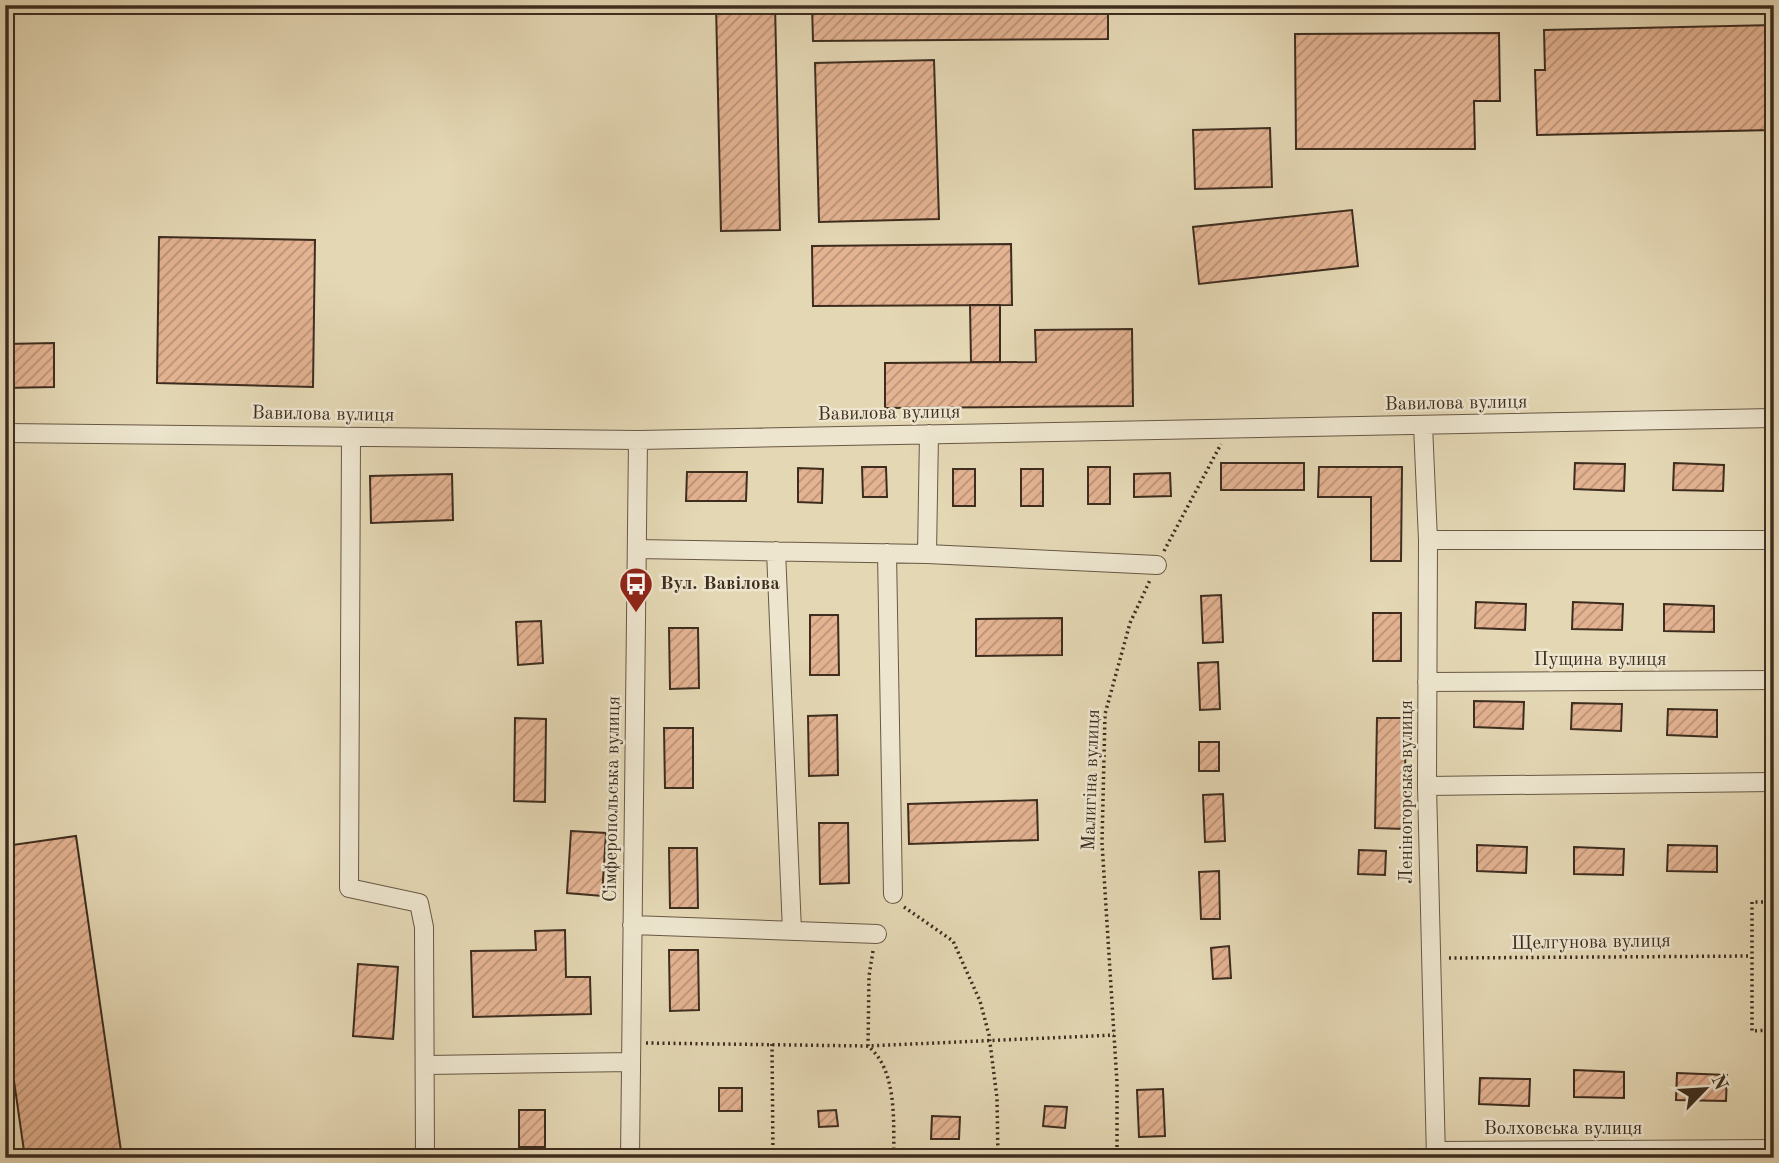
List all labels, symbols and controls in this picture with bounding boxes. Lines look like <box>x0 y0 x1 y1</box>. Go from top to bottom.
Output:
street label: Вавилова вулиця <box>1384 393 1528 415</box>
street label: Вавилова вулиця <box>817 403 961 425</box>
street label: Вавилова вулиця <box>251 404 395 426</box>
bus stop icon: Вул. Вавілова <box>617 565 655 614</box>
place label: Вул. Вавілова <box>660 575 780 594</box>
street label: Пущина вулиця <box>1533 651 1667 670</box>
street label: Сімферопольська вулиця <box>602 696 624 902</box>
street label: Леніногорська вулиця <box>1398 700 1417 884</box>
street label: Малигіна вулиця <box>1080 709 1104 851</box>
street label: Щелгунова вулиця <box>1511 932 1671 954</box>
north arrow <box>1670 1054 1740 1124</box>
text: N <box>1706 1072 1730 1094</box>
street label: Волховська вулиця <box>1484 1120 1642 1139</box>

